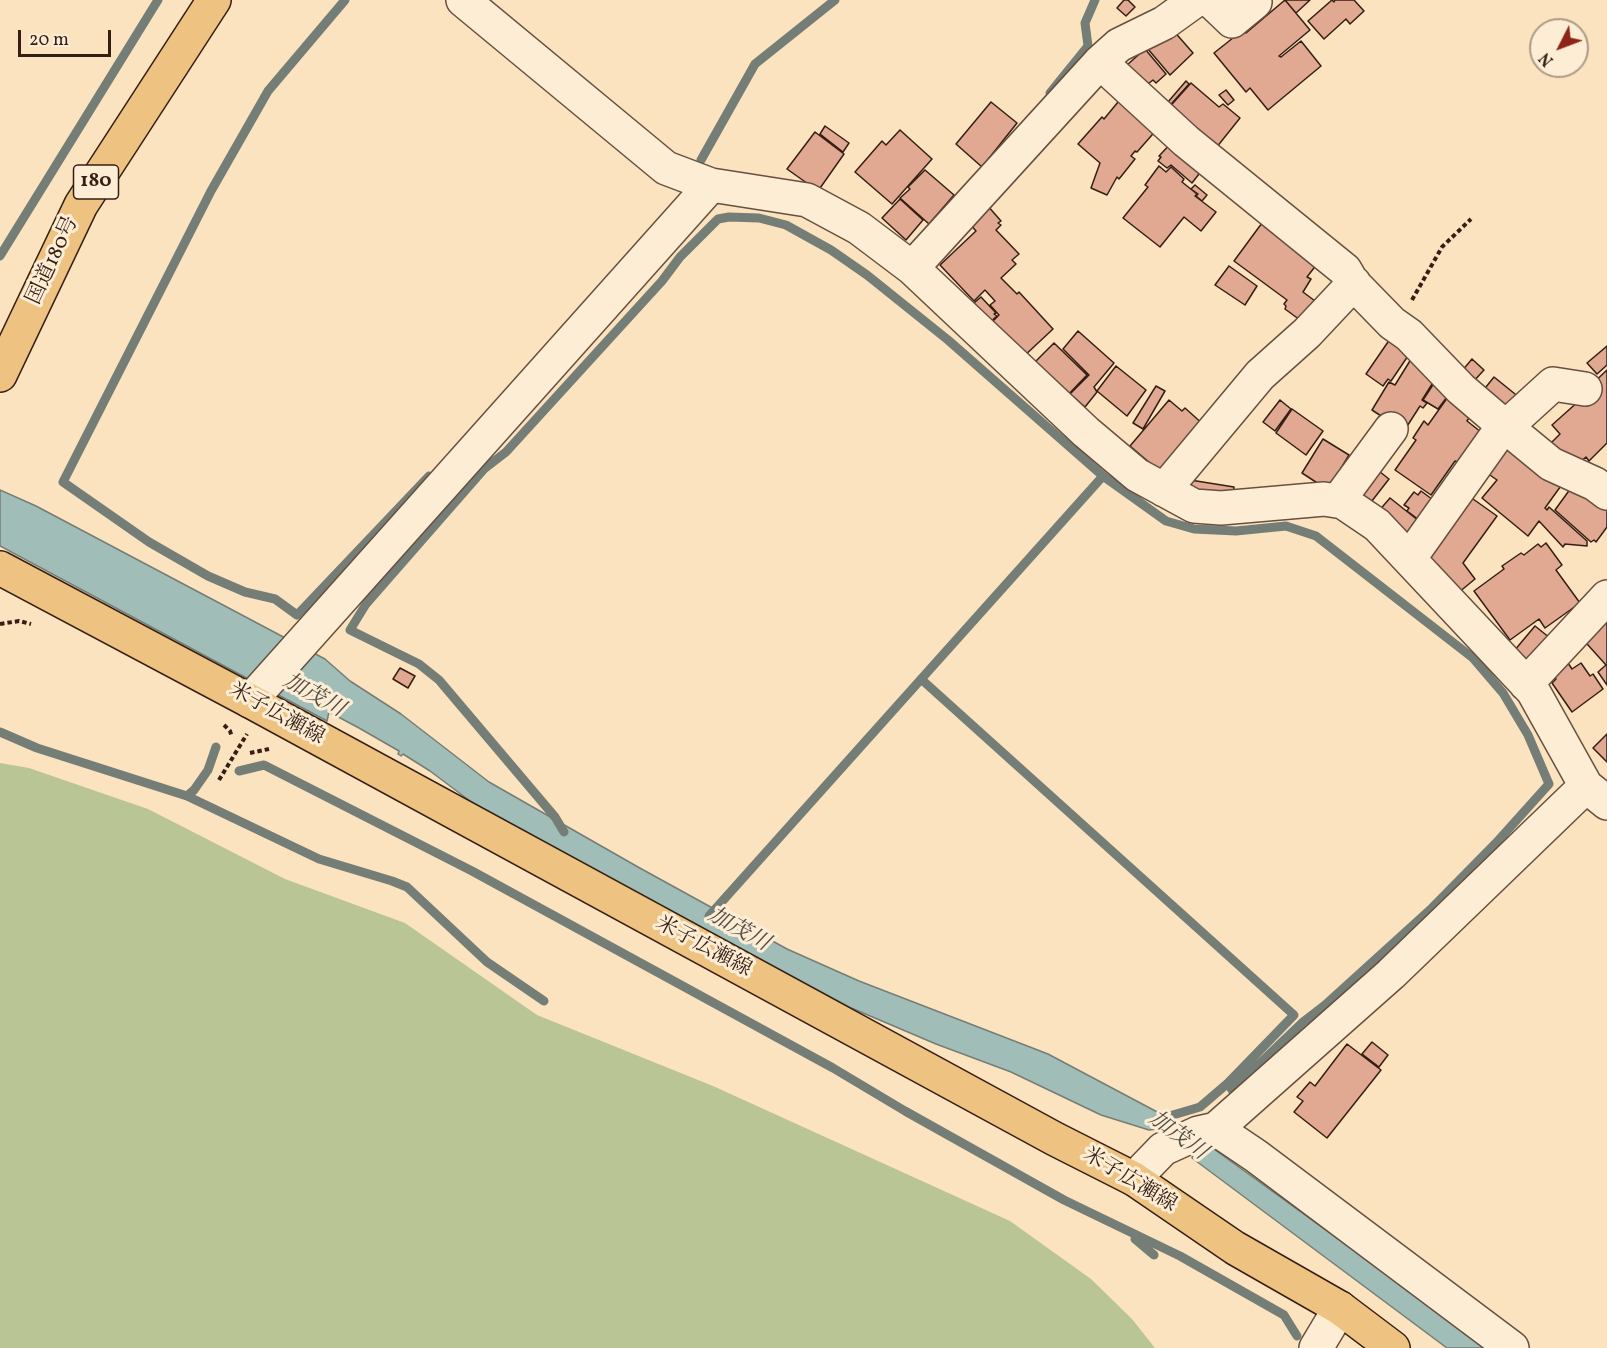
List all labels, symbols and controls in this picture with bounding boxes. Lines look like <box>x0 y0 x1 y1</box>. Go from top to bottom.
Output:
scale bar <box>21 18 114 56</box>
north arrow <box>1529 18 1589 78</box>
text: 20 m <box>29 28 69 53</box>
text: N <box>1535 47 1559 70</box>
road number: 180 <box>74 165 118 199</box>
street label: 国道180号 <box>23 213 85 309</box>
water label: 加茂川 <box>278 669 348 725</box>
street label: 米子広瀬線 <box>224 679 328 751</box>
water label: 加茂川 <box>703 903 773 959</box>
street label: 米子広瀬線 <box>651 912 755 984</box>
water label: 加茂川 <box>1143 1107 1211 1167</box>
street label: 米子広瀬線 <box>1078 1143 1180 1219</box>

